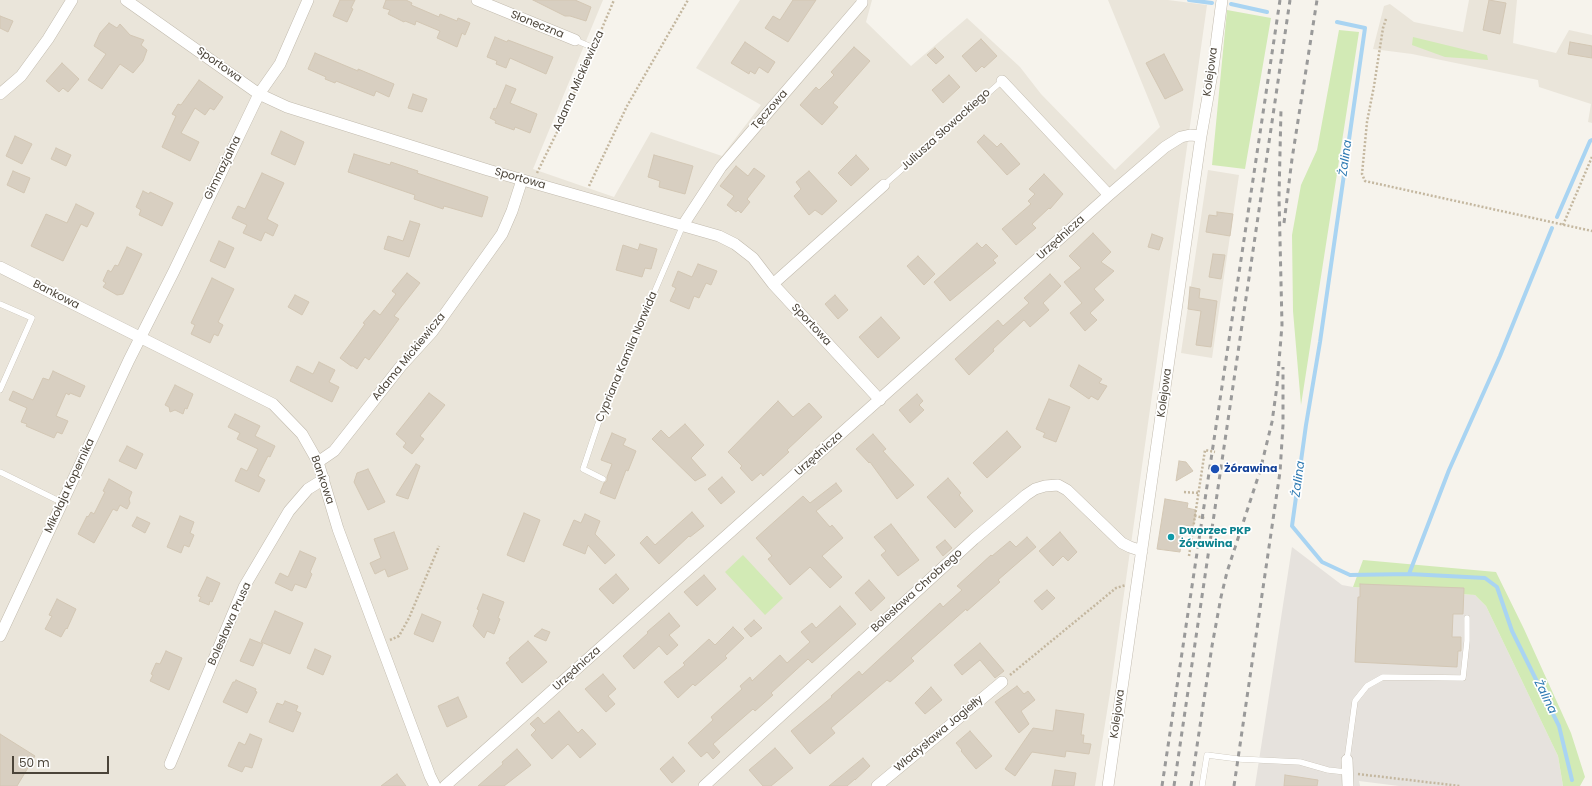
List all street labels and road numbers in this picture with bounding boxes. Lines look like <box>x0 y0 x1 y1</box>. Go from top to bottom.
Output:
street label: Słoneczna <box>508 8 566 42</box>
street label: Adama Mickiewicza <box>551 29 607 133</box>
street label: Sportowa <box>194 45 244 85</box>
street label: Kolejowa <box>1201 47 1221 97</box>
street label: Juliusza Słowackiego <box>899 86 993 174</box>
street label: Tęczowa <box>749 88 791 132</box>
street label: Gimnazjalna <box>202 134 244 202</box>
street label: Sportowa <box>493 165 547 193</box>
street label: Urzędnicza <box>1034 213 1088 263</box>
street label: Bankowa <box>31 278 81 312</box>
street label: Cypriana Kamila Norwida <box>593 290 661 424</box>
street label: Sportowa <box>788 301 834 349</box>
street label: Adama Mickiewicza <box>370 311 448 403</box>
street label: Kolejowa <box>1155 368 1175 418</box>
street label: Urzędnicza <box>792 429 846 479</box>
street label: Mikołaja Kopernika <box>42 437 98 535</box>
street label: Bankowa <box>308 454 336 506</box>
street label: Bolesława Chrobrego <box>869 547 965 635</box>
street label: Bolesława Prusa <box>206 581 254 667</box>
street label: Urzędnicza <box>550 644 604 694</box>
street label: Kolejowa <box>1108 689 1128 739</box>
street label: Władysława Jagiełły <box>892 693 986 775</box>

